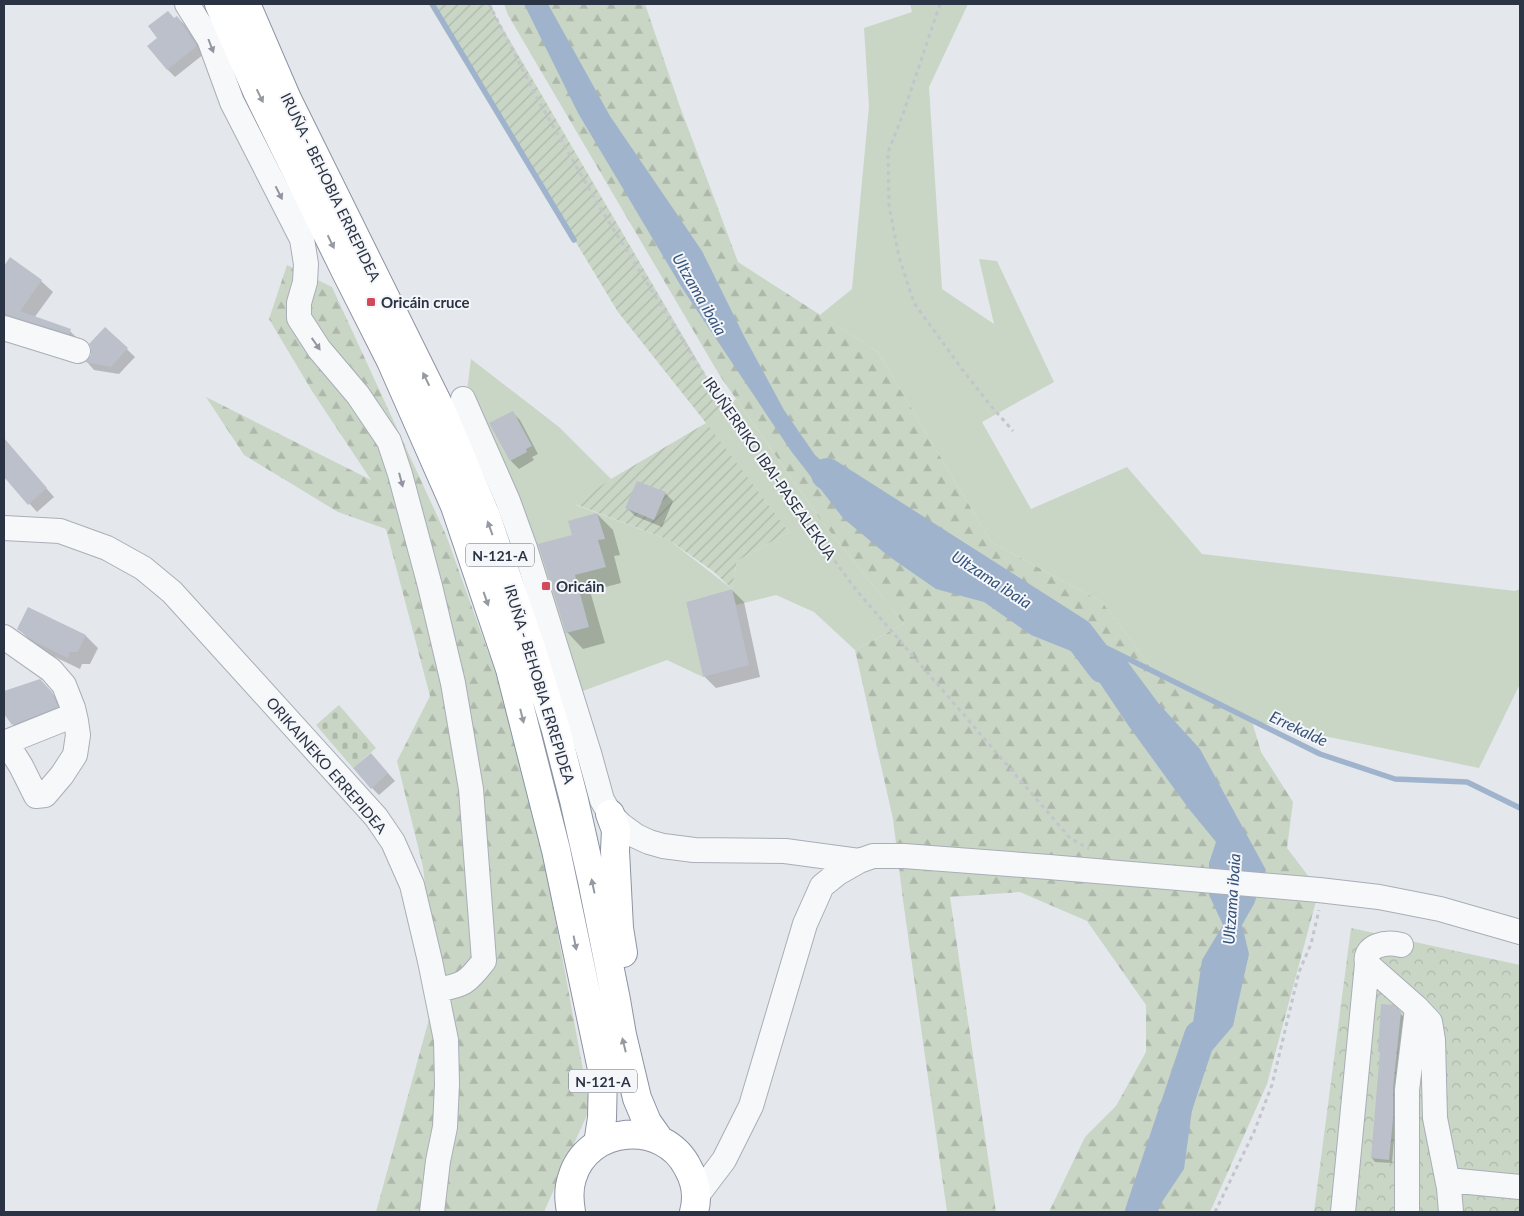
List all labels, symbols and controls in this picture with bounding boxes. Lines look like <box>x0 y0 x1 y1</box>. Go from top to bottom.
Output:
one-way arrow <box>207 39 215 54</box>
one-way arrow <box>256 89 264 103</box>
street label: IRUÑA - BEHOBIA ERREPIDEA <box>277 90 385 285</box>
one-way arrow <box>275 186 283 201</box>
one-way arrow <box>327 235 335 249</box>
water label: Ultzama ibaia <box>669 250 731 338</box>
place label: Oricáin cruce <box>381 293 470 311</box>
marker: Oricáin cruce <box>365 296 377 308</box>
one-way arrow <box>311 337 321 351</box>
one-way arrow <box>422 372 430 386</box>
street label: IRUÑERRIKO IBAI-PASEALEKUA <box>700 373 841 564</box>
one-way arrow <box>397 472 405 488</box>
one-way arrow <box>486 520 494 535</box>
road number: N-121-A <box>466 544 534 566</box>
water label: Ultzama ibaia <box>948 546 1036 612</box>
place label: Oricáin <box>556 577 605 595</box>
marker: Oricáin <box>540 580 552 592</box>
street label: IRUÑA - BEHOBIA ERREPIDEA <box>501 582 579 787</box>
one-way arrow <box>483 592 490 607</box>
street label: ORIKAINEKO ERREPIDEA <box>263 693 392 837</box>
water label: Errekalde <box>1267 706 1331 750</box>
one-way arrow <box>518 709 526 724</box>
water label: Ultzama ibaia <box>1218 853 1244 945</box>
one-way arrow <box>589 878 597 893</box>
one-way arrow <box>571 935 579 951</box>
one-way arrow <box>620 1038 628 1053</box>
road number: N-121-A <box>569 1070 637 1092</box>

